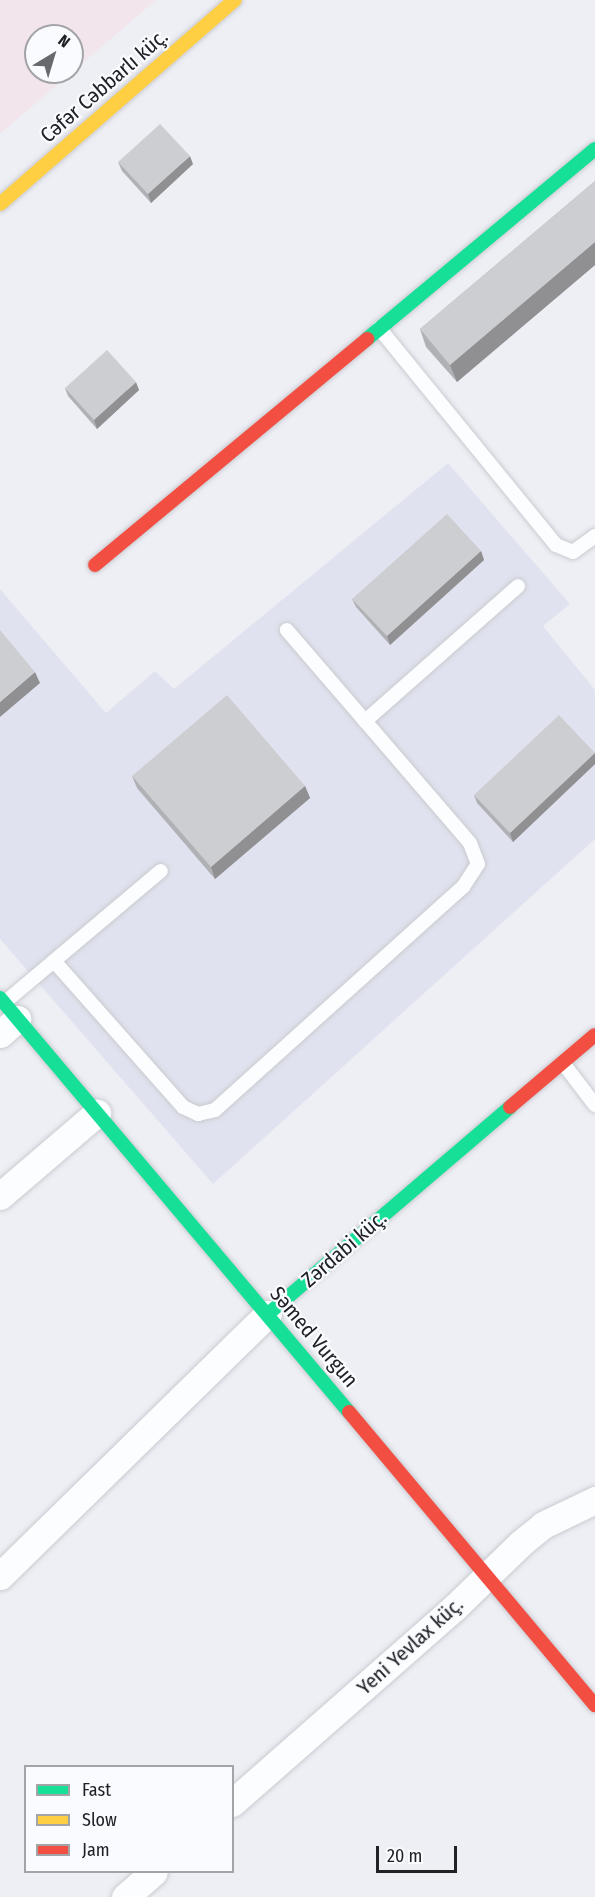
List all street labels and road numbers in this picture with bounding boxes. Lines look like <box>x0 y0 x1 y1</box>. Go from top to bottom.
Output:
street label: Cəfər Cəbbarlı küç. <box>35 24 173 148</box>
street label: Zərdabi küç. <box>297 1205 391 1293</box>
street label: Səmed Vurgun <box>265 1282 363 1392</box>
street label: Yeni Yevlax küç. <box>352 1592 468 1700</box>

